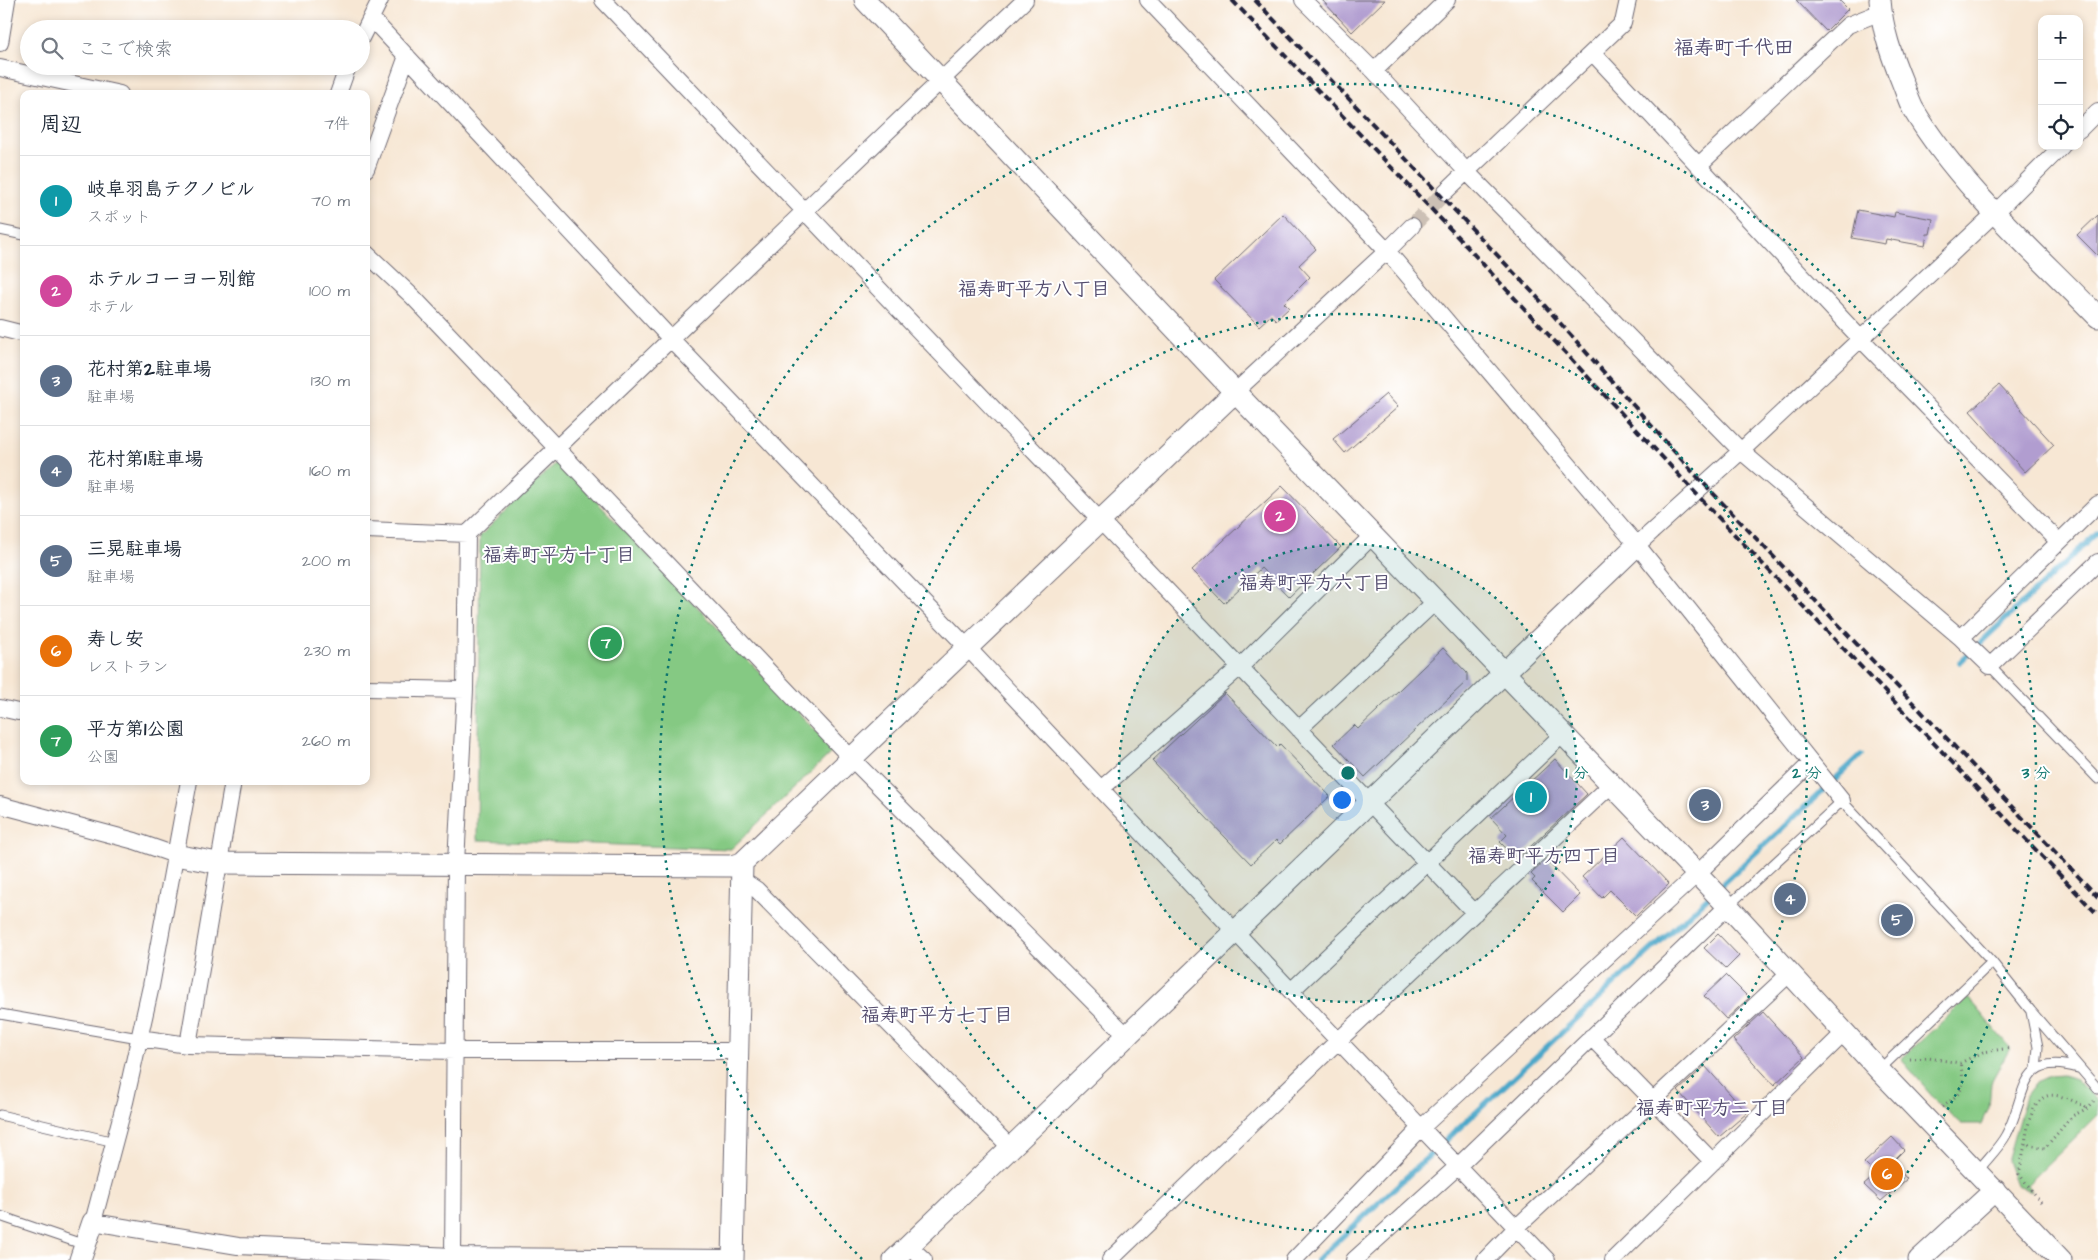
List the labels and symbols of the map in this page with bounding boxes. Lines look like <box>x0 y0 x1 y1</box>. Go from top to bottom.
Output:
district label: 福寿町千代田 <box>1674 34 1794 62</box>
district label: 福寿町平方八丁目 <box>958 276 1110 303</box>
pin: 2 <box>1264 497 1296 535</box>
district label: 福寿町平方十丁目 <box>483 542 635 569</box>
district label: 福寿町平方六丁目 <box>1239 570 1391 597</box>
pin: 7 <box>590 624 622 662</box>
text: 1 分 <box>1566 763 1588 784</box>
text: 2 分 <box>1791 763 1822 784</box>
text: 3 分 <box>2021 763 2050 784</box>
centre of rings <box>1339 764 1357 782</box>
pin: 1 <box>1515 778 1547 816</box>
pin: 3 <box>1689 786 1721 824</box>
your location <box>1329 787 1355 813</box>
district label: 福寿町平方四丁目 <box>1468 843 1620 870</box>
pin: 4 <box>1774 880 1806 918</box>
pin: 5 <box>1881 901 1913 939</box>
district label: 福寿町平方七丁目 <box>861 1002 1013 1029</box>
district label: 福寿町平方二丁目 <box>1636 1095 1788 1122</box>
pin: 6 <box>1871 1155 1903 1193</box>

